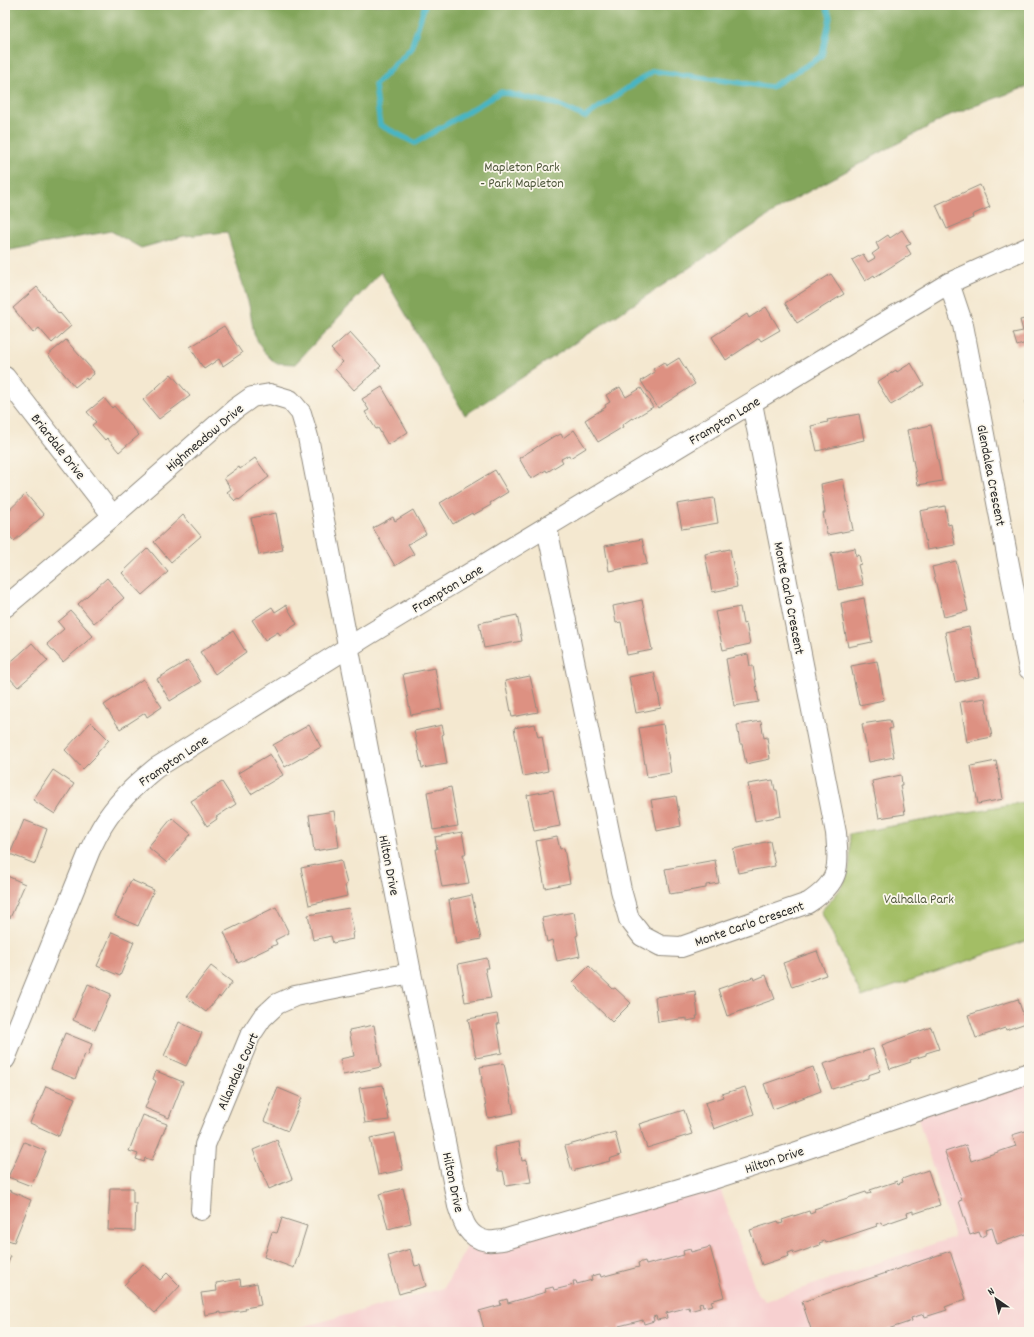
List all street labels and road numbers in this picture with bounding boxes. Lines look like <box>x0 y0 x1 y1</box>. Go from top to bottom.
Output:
street label: Frampton Lane <box>686 393 765 451</box>
street label: Highmeadow Drive <box>162 400 249 477</box>
street label: Briardale Drive <box>25 410 90 485</box>
street label: Glendalea Crescent <box>970 423 1010 528</box>
street label: Monte Carlo Crescent <box>767 540 809 656</box>
street label: Frampton Lane <box>409 561 488 619</box>
street label: Frampton Lane <box>135 731 213 792</box>
street label: Hilton Drive <box>372 833 404 897</box>
street label: Monte Carlo Crescent <box>692 897 807 953</box>
street label: Allandale Court <box>213 1030 265 1114</box>
street label: Hilton Drive <box>742 1142 807 1180</box>
street label: Hilton Drive <box>436 1150 468 1214</box>

